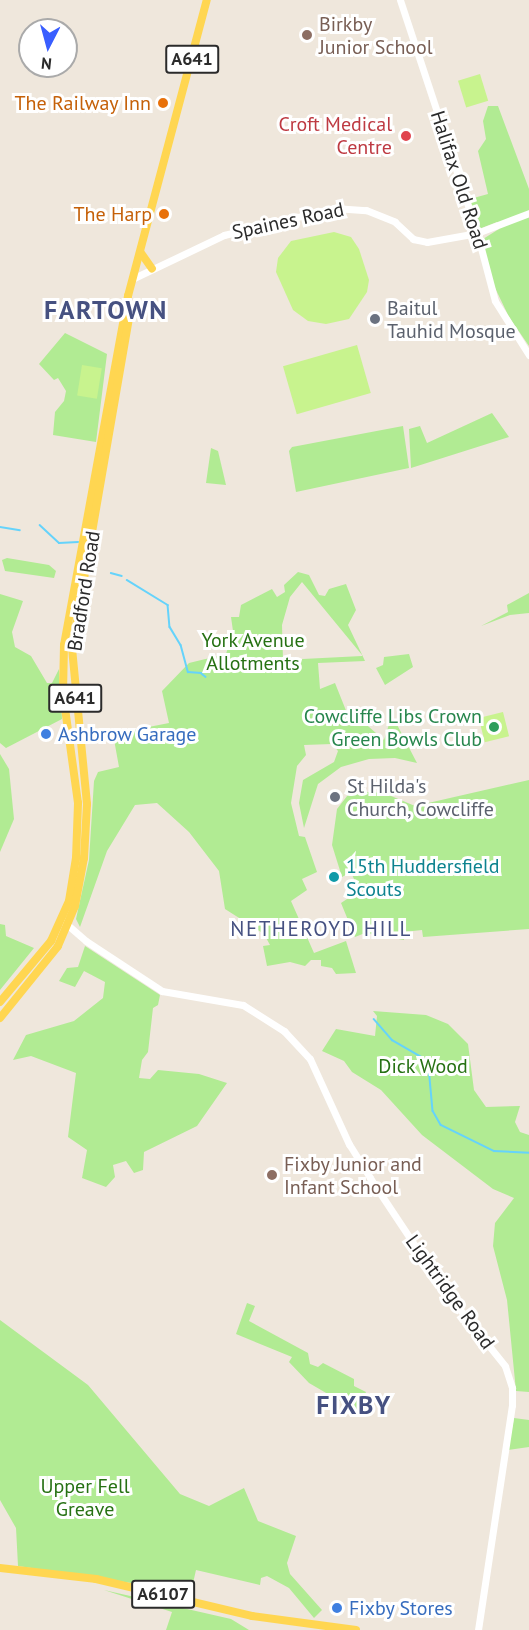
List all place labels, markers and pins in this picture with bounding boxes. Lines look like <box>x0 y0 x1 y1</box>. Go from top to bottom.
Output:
place label: Birkby Junior School <box>319 12 433 59</box>
marker: Birkby Junior School <box>300 28 314 42</box>
place label: The Railway Inn <box>14 91 151 115</box>
marker: The Railway Inn <box>156 96 170 110</box>
place label: Croft Medical Centre <box>279 112 392 159</box>
marker: Croft Medical Centre <box>397 127 415 145</box>
place label: The Harp <box>73 202 152 226</box>
marker: The Harp <box>157 207 171 221</box>
place label: Baitul Tauhid Mosque <box>387 296 516 343</box>
marker: Baitul Tauhid Mosque <box>368 312 382 326</box>
place label: Cowcliffe Libs Crown Green Bowls Club <box>304 704 482 751</box>
marker: Cowcliffe Libs Crown Green Bowls Club <box>487 720 501 734</box>
place label: Ashbrow Garage <box>58 722 197 746</box>
marker: Ashbrow Garage <box>39 727 53 741</box>
place label: St Hilda's Church, Cowcliffe <box>347 774 495 821</box>
marker: St Hilda's Church, Cowcliffe <box>328 790 342 804</box>
place label: 15th Huddersfield Scouts <box>346 854 500 901</box>
marker: 15th Huddersfield Scouts <box>327 870 341 884</box>
place label: Fixby Junior and Infant School <box>284 1152 423 1199</box>
marker: Fixby Junior and Infant School <box>265 1168 279 1182</box>
place label: Fixby Stores <box>349 1596 453 1620</box>
marker: Fixby Stores <box>330 1601 344 1615</box>

